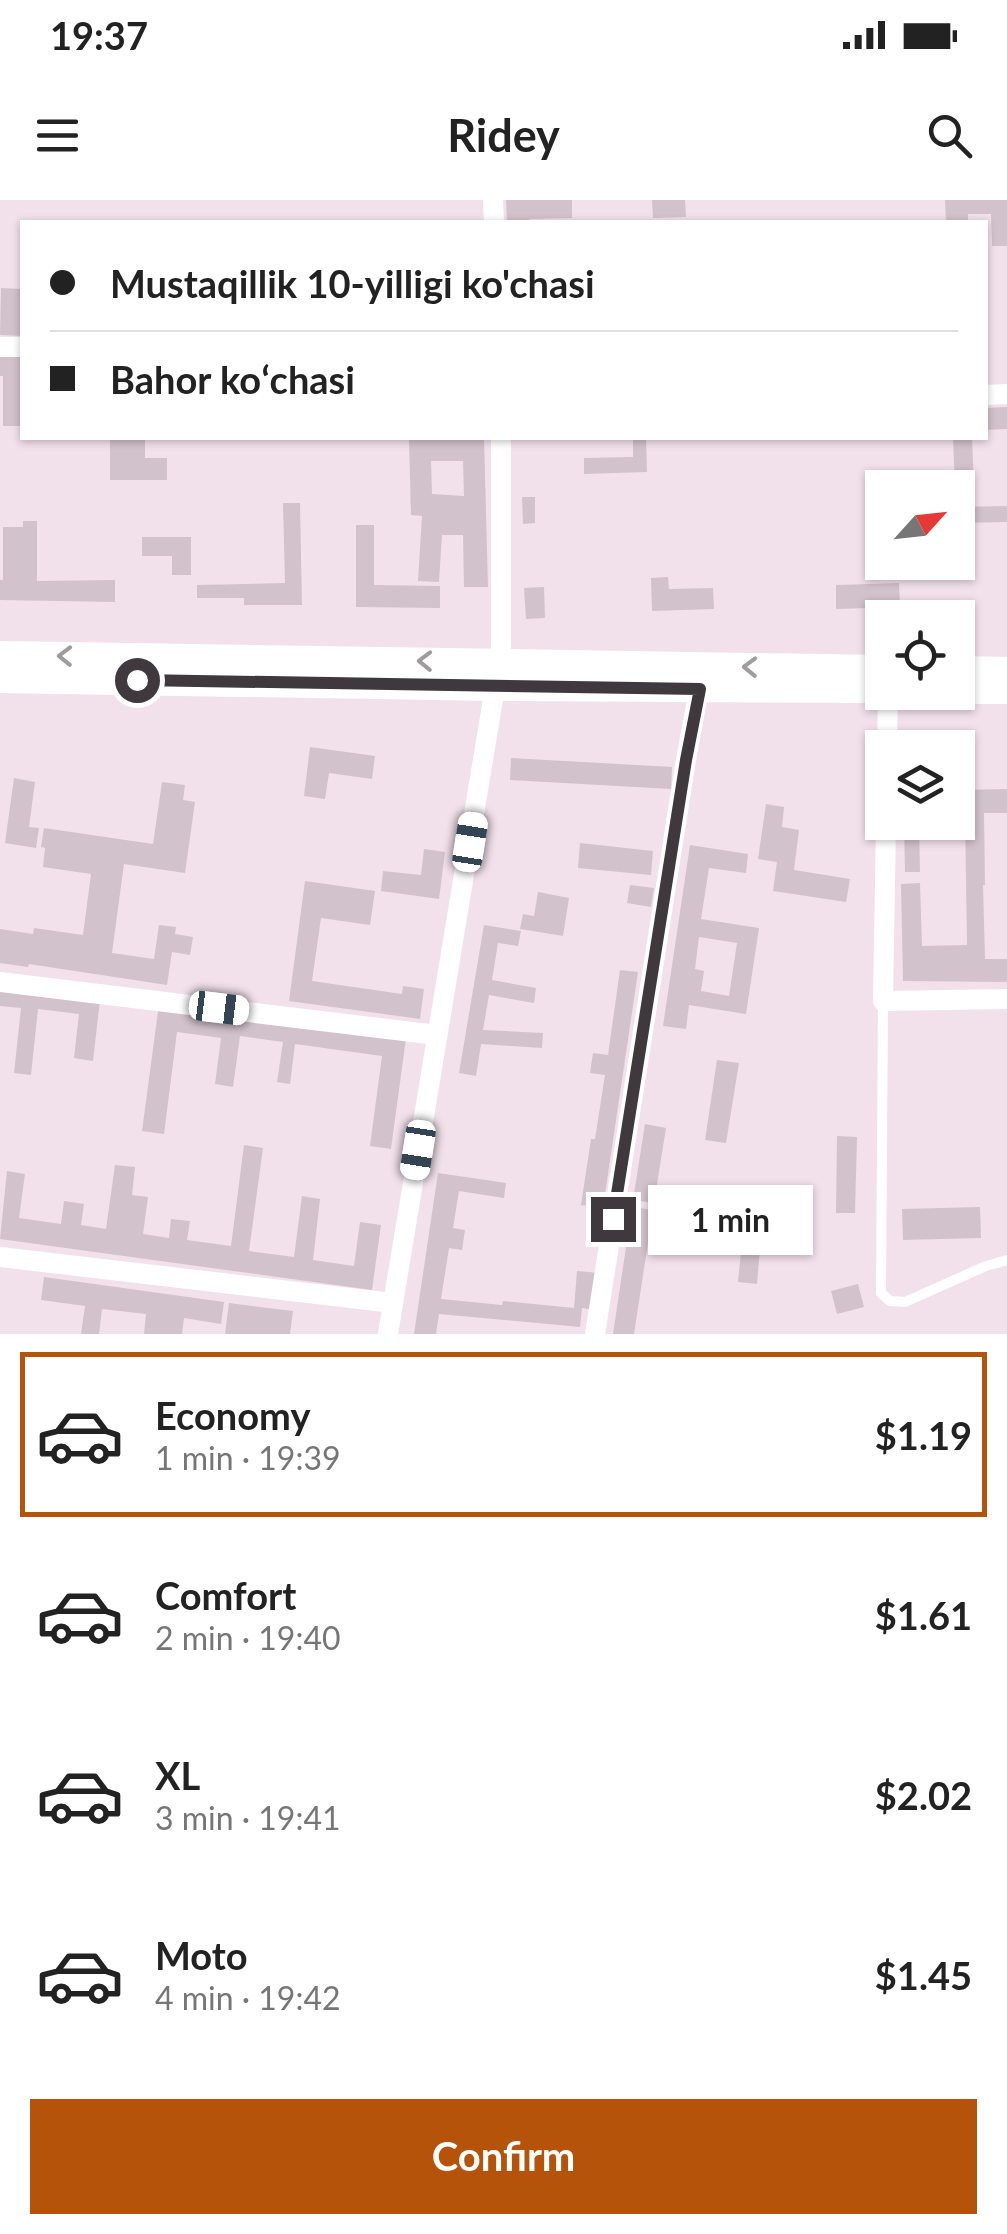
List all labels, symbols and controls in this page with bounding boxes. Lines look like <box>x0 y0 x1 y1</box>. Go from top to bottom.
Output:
text: 19:37 <box>50 12 148 58</box>
icon: menu <box>30 108 85 163</box>
text: Ridey <box>447 108 560 162</box>
icon: search <box>922 108 977 163</box>
text: Mustaqillik 10-yilligi ko'chasi <box>110 260 595 306</box>
text: Bahor koʻchasi <box>110 356 355 402</box>
north arrow <box>865 470 975 580</box>
map controls <box>865 470 975 840</box>
button: locate <box>865 600 975 710</box>
one-way arrow <box>57 645 73 666</box>
one-way arrow <box>417 650 432 672</box>
one-way arrow <box>742 656 758 678</box>
route start <box>115 658 160 703</box>
button: layers <box>865 730 975 840</box>
car <box>450 810 490 874</box>
car <box>187 989 251 1027</box>
car <box>398 1118 438 1182</box>
callout: 1 min <box>648 1184 813 1254</box>
route end <box>591 1197 636 1242</box>
text: 1 min <box>691 1200 770 1239</box>
icon: car <box>35 1390 125 1480</box>
text: Economy <box>155 1392 310 1438</box>
text: $1.19 <box>875 1412 972 1458</box>
text: 1 min · 19:39 <box>155 1438 341 1477</box>
icon: car <box>35 1570 125 1660</box>
text: Comfort <box>155 1572 296 1618</box>
text: $1.61 <box>875 1592 972 1638</box>
text: 2 min · 19:40 <box>155 1618 341 1657</box>
icon: car <box>35 1750 125 1840</box>
text: XL <box>155 1752 200 1798</box>
text: $2.02 <box>875 1772 972 1818</box>
text: 3 min · 19:41 <box>155 1798 341 1837</box>
icon: car <box>35 1930 125 2020</box>
text: Moto <box>155 1932 248 1978</box>
text: $1.45 <box>875 1952 972 1998</box>
text: 4 min · 19:42 <box>155 1978 341 2017</box>
button: Confirm <box>30 2099 977 2214</box>

